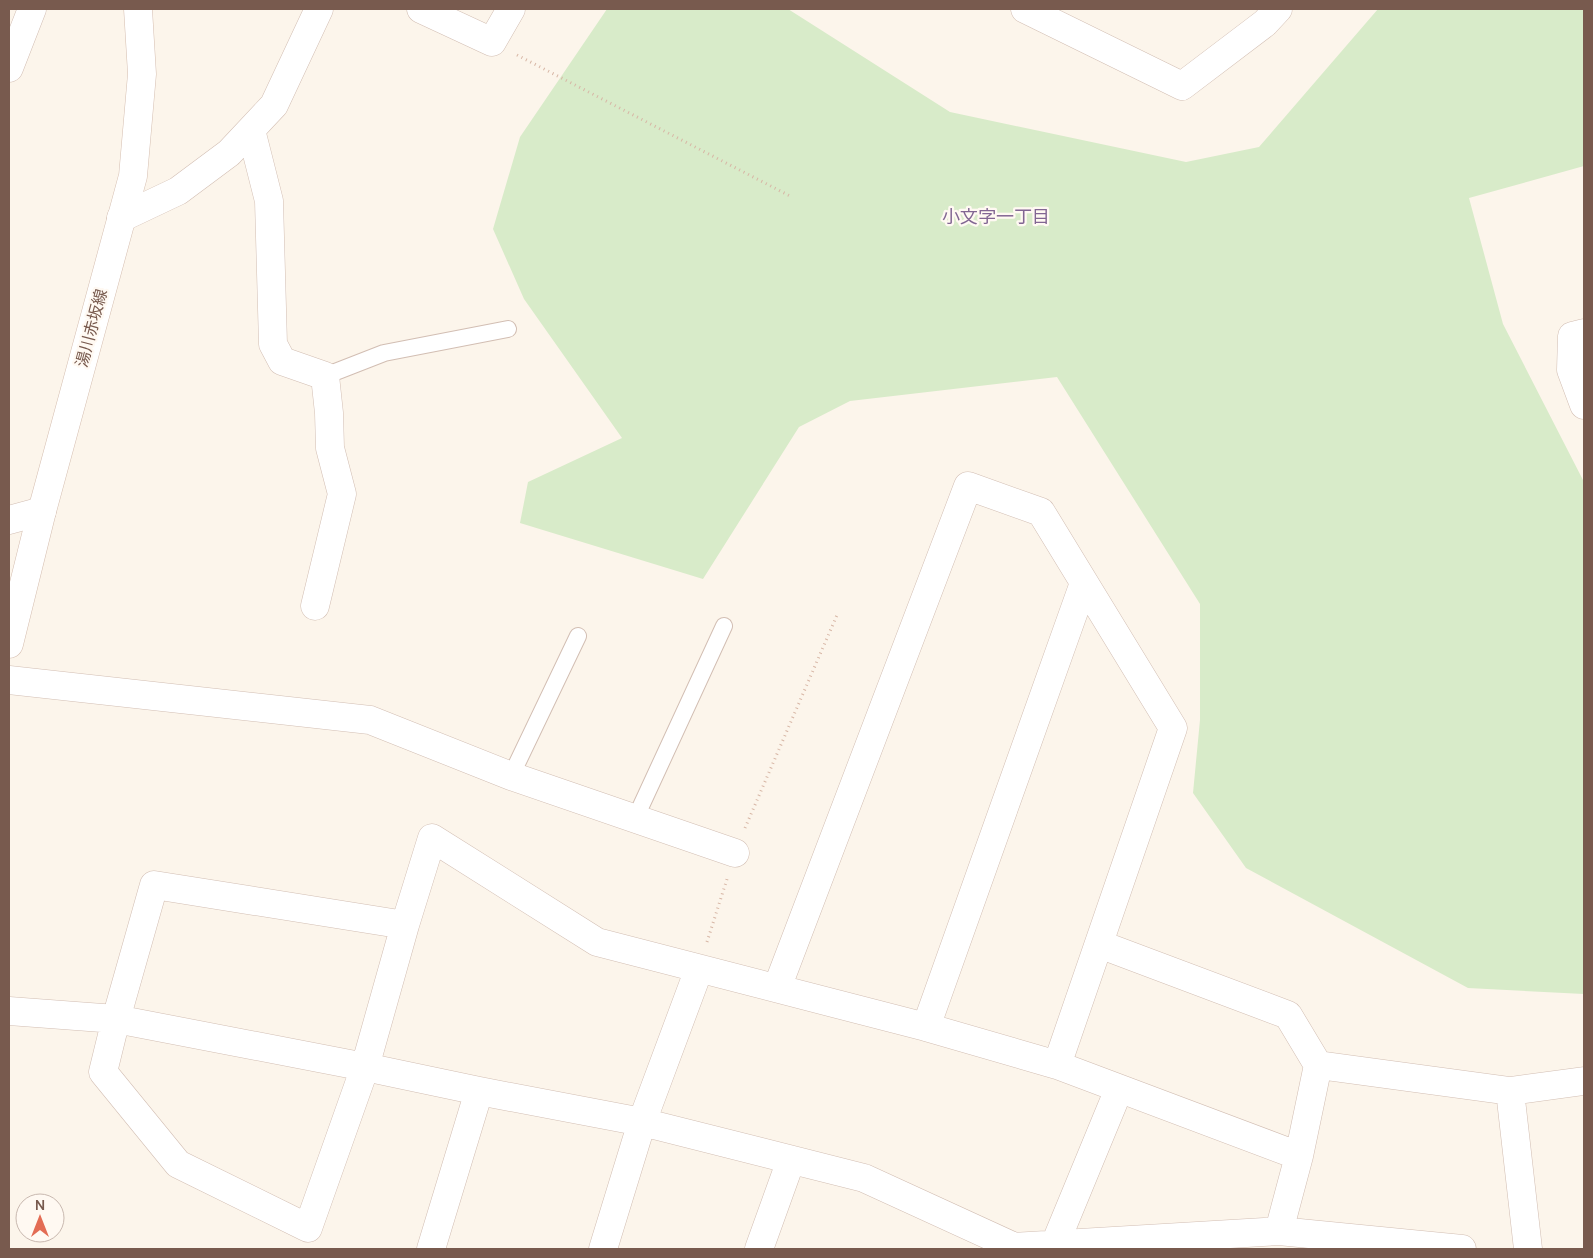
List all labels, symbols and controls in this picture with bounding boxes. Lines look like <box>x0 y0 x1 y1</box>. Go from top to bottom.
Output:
district label: 小文字一丁目 <box>942 204 1050 228</box>
street label: 湯川赤坂線 <box>70 287 112 369</box>
north arrow <box>15 1193 65 1243</box>
text: N <box>35 1195 45 1214</box>

